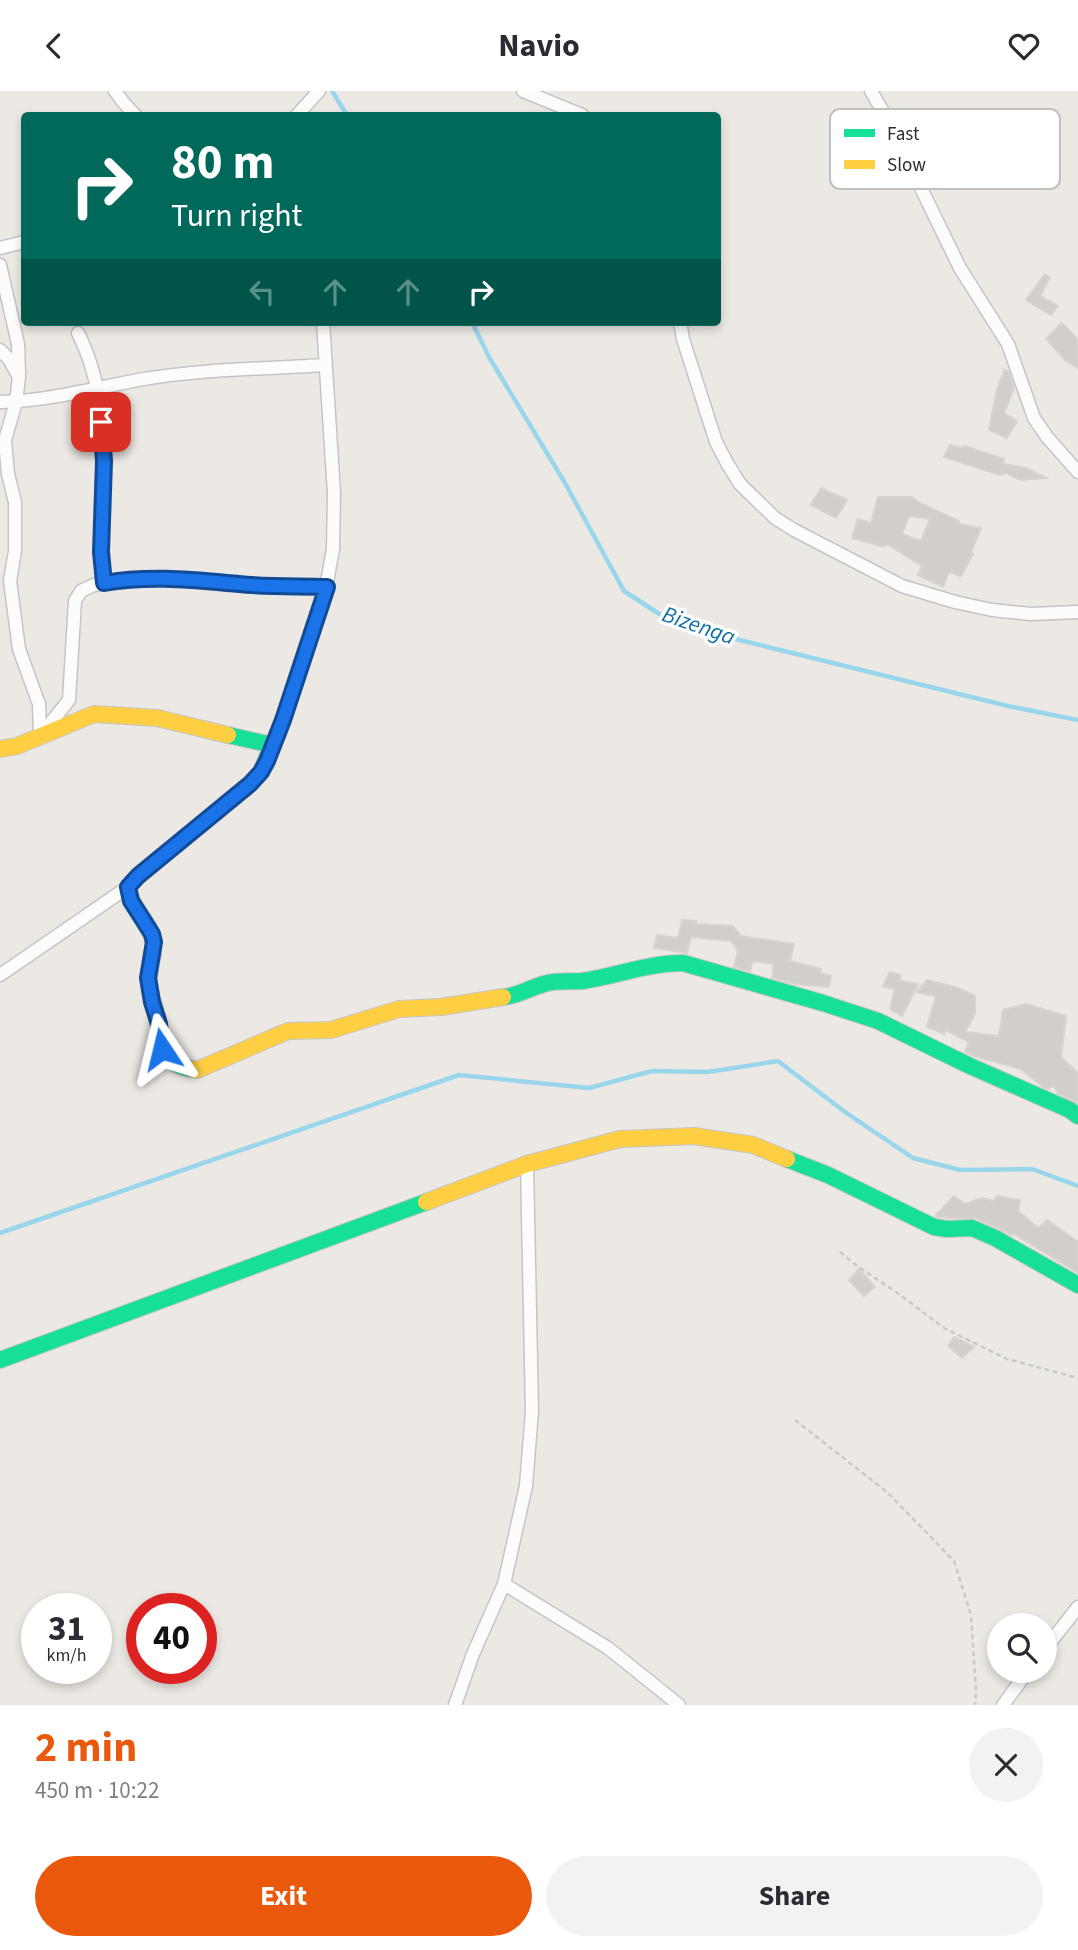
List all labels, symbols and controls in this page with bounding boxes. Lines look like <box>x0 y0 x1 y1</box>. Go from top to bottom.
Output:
text: Navio <box>498 23 580 69</box>
icon: back <box>35 27 73 65</box>
icon: heart <box>1005 27 1043 65</box>
legend <box>830 109 1060 189</box>
text: Fast <box>887 121 920 148</box>
text: 80 m <box>171 128 275 198</box>
icon: right <box>56 140 147 231</box>
text: Slow <box>887 152 926 179</box>
text: Turn right <box>171 193 302 239</box>
icon: left <box>243 273 281 311</box>
icon: ahead <box>316 273 354 311</box>
icon: ahead <box>389 273 427 311</box>
icon: right <box>462 273 500 311</box>
pin <box>71 392 131 452</box>
icon: arrive <box>82 403 120 441</box>
water label: Bizenga <box>658 598 740 653</box>
position arrow <box>125 1012 199 1086</box>
speed limit sign: 40 <box>126 1593 217 1684</box>
text: 31 <box>48 1604 85 1654</box>
map controls <box>987 1613 1057 1683</box>
button: search <box>987 1613 1057 1683</box>
text: km/h <box>47 1643 86 1668</box>
text: 2 min <box>35 1718 137 1778</box>
button: close <box>969 1728 1043 1802</box>
text: 450 m · 10:22 <box>35 1774 159 1807</box>
button: Exit <box>35 1856 532 1936</box>
button: Share <box>546 1856 1043 1936</box>

